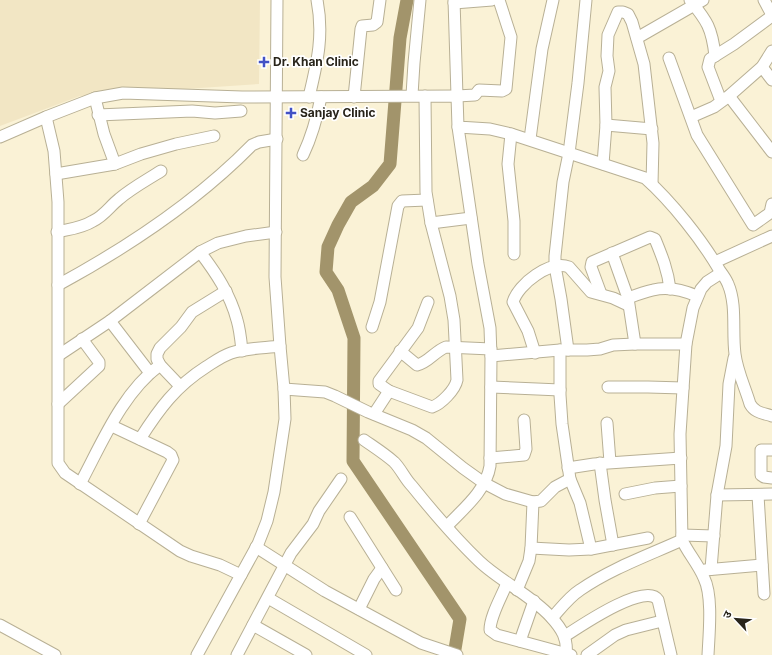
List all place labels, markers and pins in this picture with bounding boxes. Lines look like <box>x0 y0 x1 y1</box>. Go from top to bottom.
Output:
place label: Dr. Khan Clinic <box>273 54 359 69</box>
marker: Dr. Khan Clinic <box>258 56 270 68</box>
place label: Sanjay Clinic <box>300 105 376 120</box>
marker: Sanjay Clinic <box>285 107 297 119</box>

